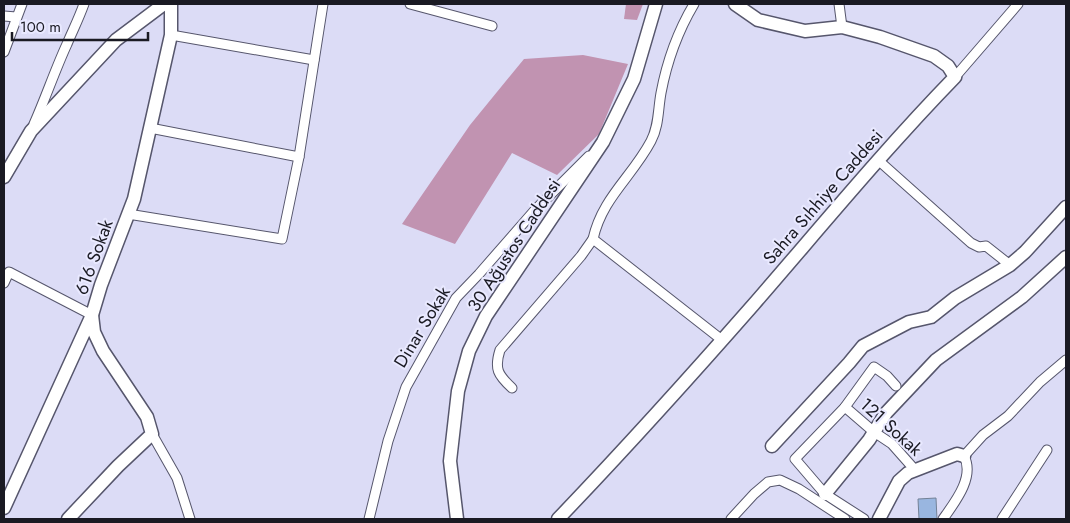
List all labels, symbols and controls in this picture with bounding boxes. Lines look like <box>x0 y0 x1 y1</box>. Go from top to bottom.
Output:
scale bar <box>12 10 149 42</box>
text: 100 m <box>20 16 61 38</box>
street label: Sahra Sıhhiye Caddesi <box>757 124 889 270</box>
street label: 30 Ağustos Caddesi <box>461 173 567 317</box>
street label: 616 Sokak <box>68 216 120 298</box>
street label: Dinar Sokak <box>387 281 457 373</box>
street label: 121 Sokak <box>854 392 928 462</box>

